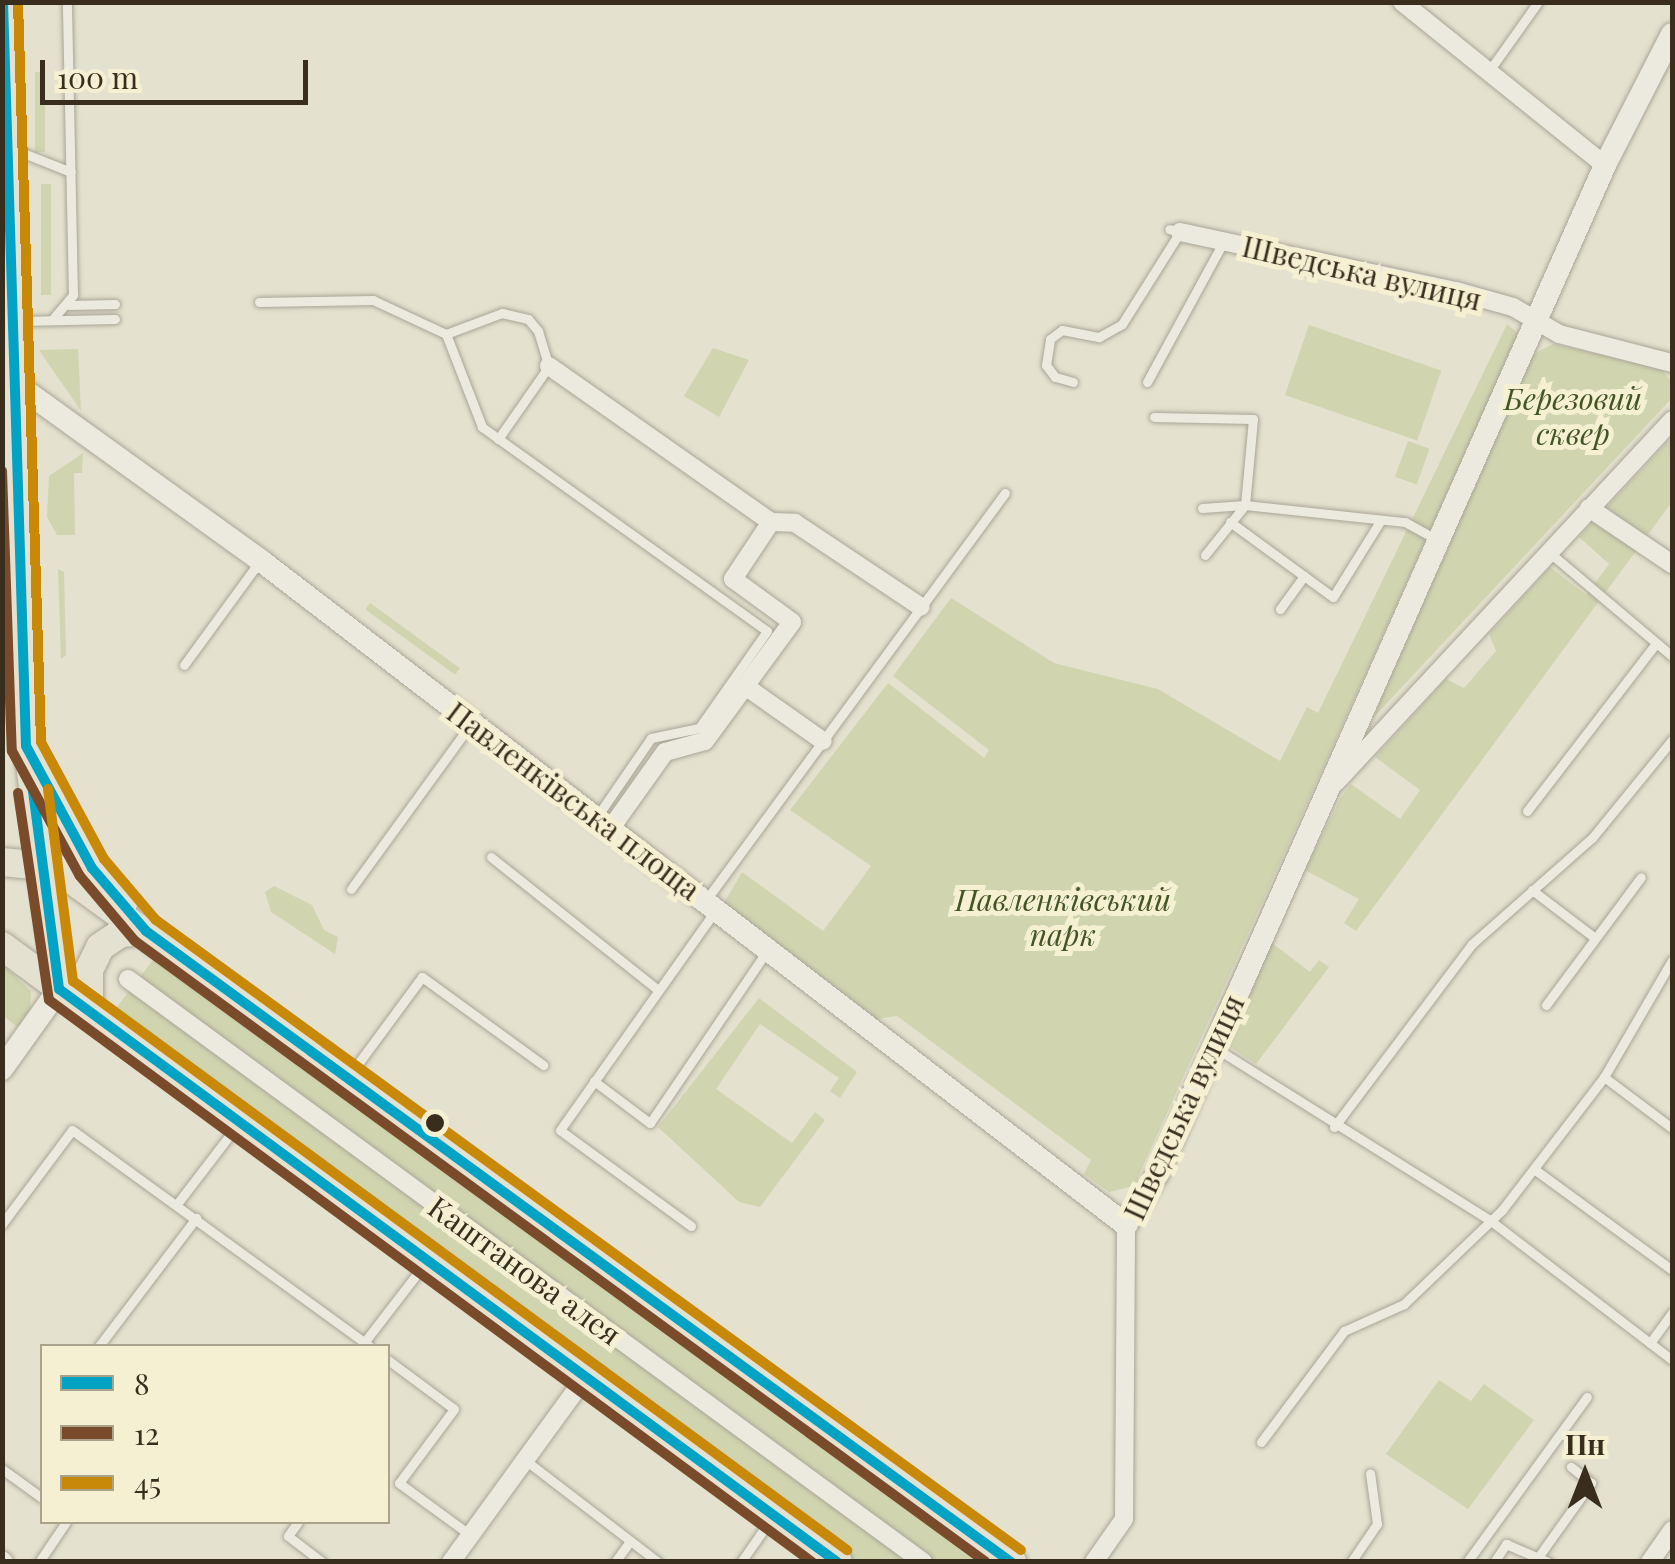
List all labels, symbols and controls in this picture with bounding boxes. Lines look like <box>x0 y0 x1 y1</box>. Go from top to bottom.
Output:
scale bar <box>45 40 312 102</box>
text: 100 m <box>57 57 138 97</box>
street label: Шведська вулиця <box>1239 227 1485 317</box>
park label: Березовий сквер <box>1504 380 1642 450</box>
street label: Павленківська площа <box>440 693 708 907</box>
park label: Павленківський парк <box>955 881 1171 952</box>
street label: Шведська вулиця <box>1115 989 1251 1225</box>
unlabelled marker <box>425 1113 445 1133</box>
street label: Каштанова алея <box>422 1188 628 1352</box>
legend <box>40 1344 390 1524</box>
text: 8 <box>134 1363 150 1403</box>
text: 12 <box>134 1413 159 1453</box>
north arrow <box>1535 1424 1635 1524</box>
text: Пн <box>1565 1425 1605 1462</box>
text: 45 <box>134 1463 161 1503</box>

